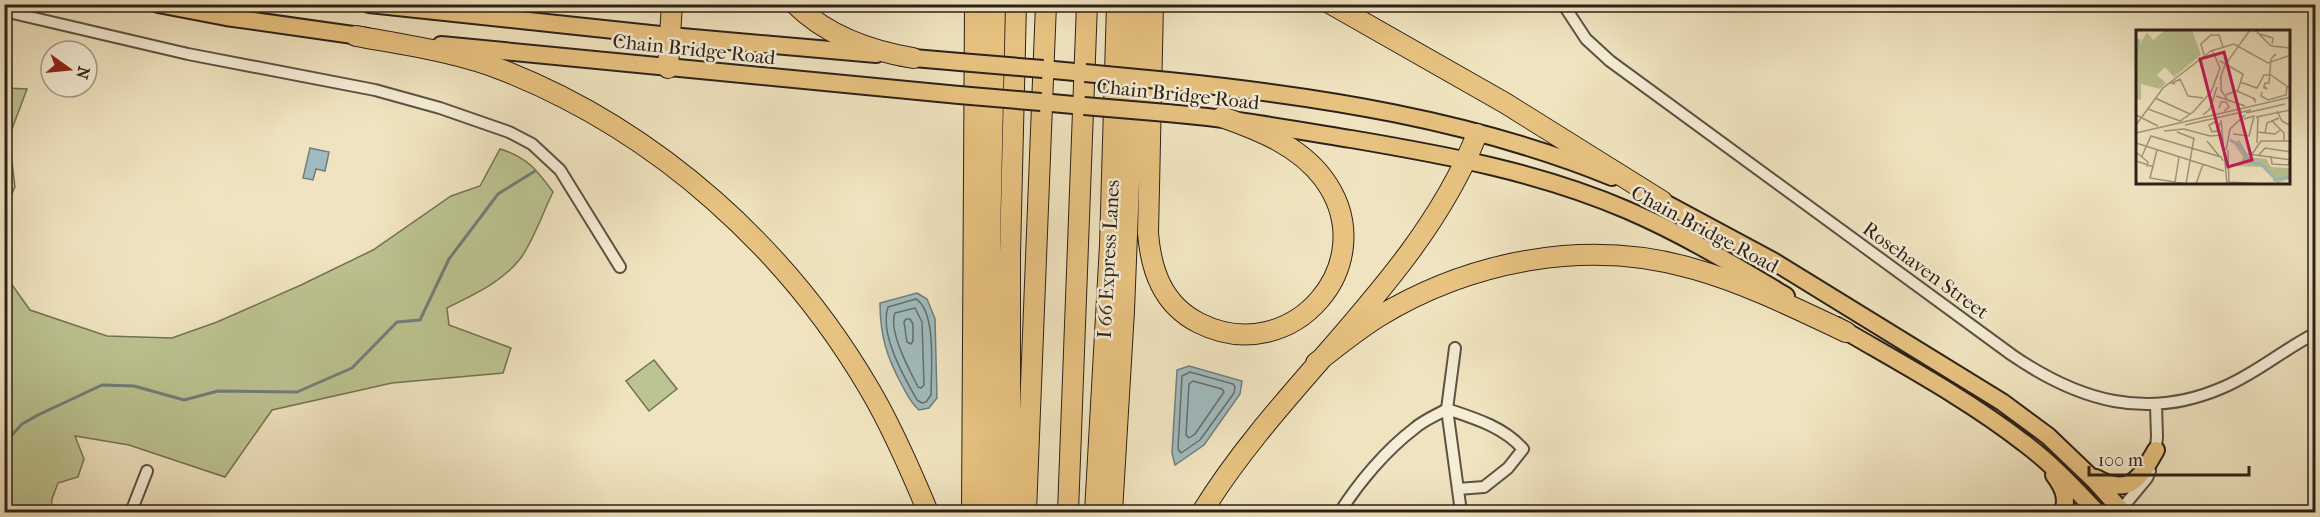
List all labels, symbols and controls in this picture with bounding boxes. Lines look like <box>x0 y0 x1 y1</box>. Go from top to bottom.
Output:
street label: Chain Bridge Road <box>612 30 777 70</box>
inset map <box>2136 30 2290 184</box>
north arrow <box>39 39 99 99</box>
text: N <box>72 64 94 82</box>
street label: Chain Bridge Road <box>1096 75 1261 115</box>
street label: I 66 Express Lanes <box>1093 179 1124 339</box>
street label: Chain Bridge Road <box>1627 181 1783 278</box>
street label: Rosehaven Street <box>1858 217 1993 324</box>
scale bar <box>2089 439 2250 477</box>
text: 100 m <box>2098 450 2143 471</box>

